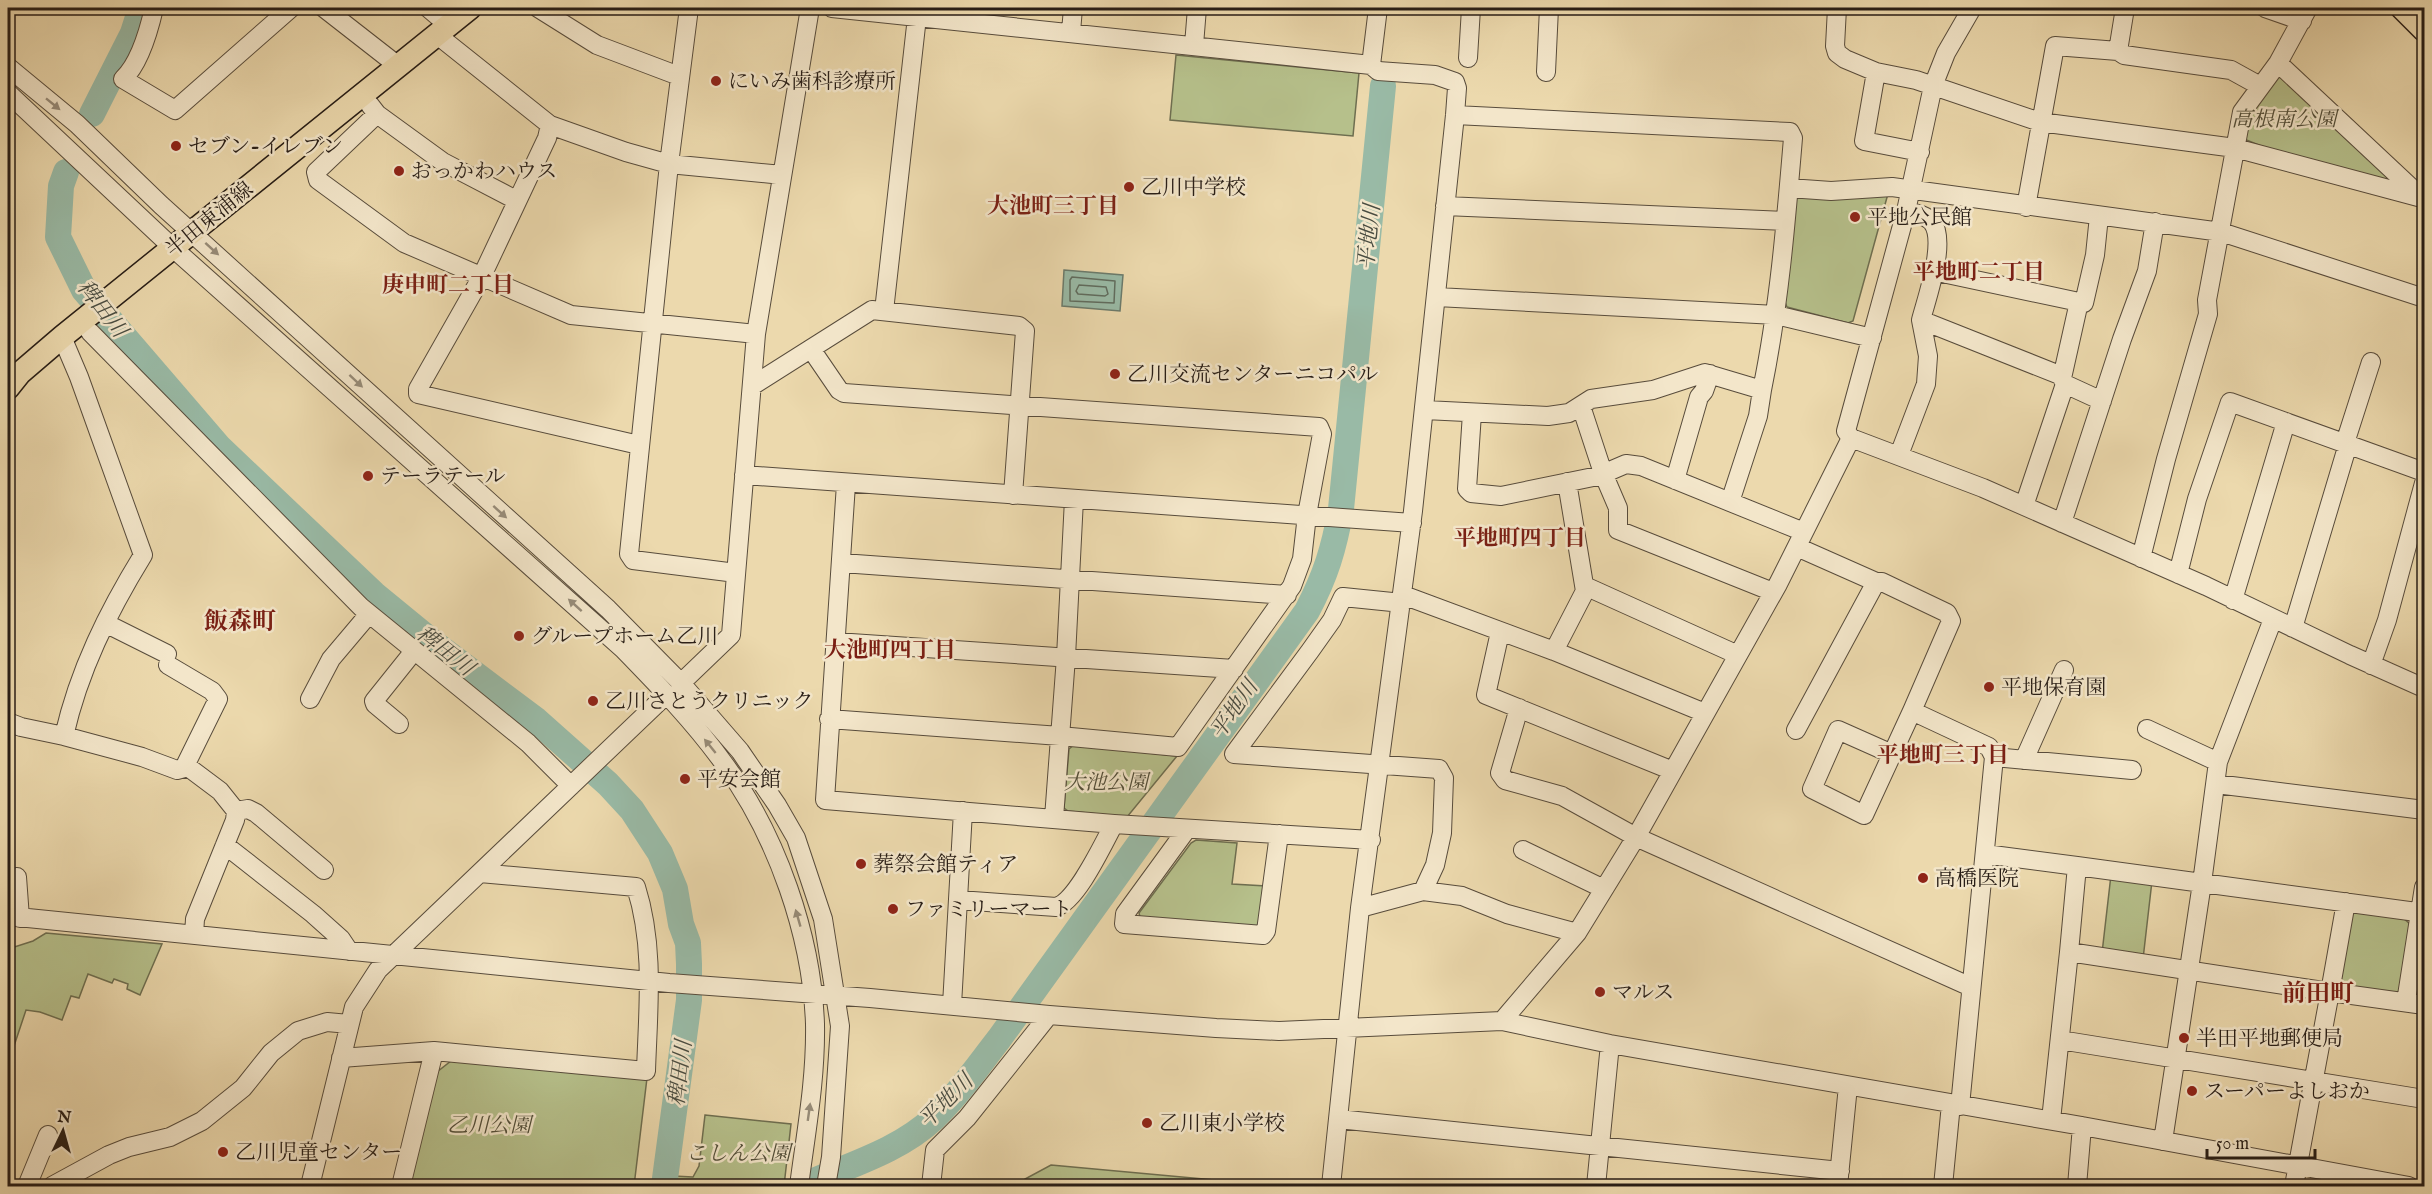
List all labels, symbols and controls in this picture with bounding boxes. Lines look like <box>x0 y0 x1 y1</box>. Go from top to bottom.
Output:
place label: にいみ歯科診療所 <box>728 69 896 96</box>
marker: にいみ歯科診療所 <box>709 74 723 88</box>
one-way arrow <box>45 97 61 110</box>
park label: 高根南公園 <box>2232 107 2339 134</box>
place label: セブン-イレブン <box>188 134 343 161</box>
marker: セブン-イレブン <box>169 139 183 153</box>
place label: おっかわハウス <box>411 159 557 186</box>
marker: おっかわハウス <box>392 164 406 178</box>
place label: 乙川中学校 <box>1141 175 1246 202</box>
street label: 半田東浦線 <box>161 177 259 264</box>
marker: 乙川中学校 <box>1122 180 1136 194</box>
district label: 大池町三丁目 <box>987 193 1119 221</box>
water label: 平地川 <box>1353 201 1388 271</box>
place label: 平地公民館 <box>1867 205 1972 232</box>
marker: 平地公民館 <box>1848 210 1862 224</box>
one-way arrow <box>205 242 220 256</box>
district label: 平地町二丁目 <box>1913 259 2045 287</box>
district label: 庚申町二丁目 <box>382 272 514 300</box>
water label: 稗田川 <box>70 275 134 345</box>
place label: 乙川交流センターニコパル <box>1127 362 1378 389</box>
marker: 乙川交流センターニコパル <box>1108 367 1122 381</box>
one-way arrow <box>348 374 363 387</box>
place label: テーラテール <box>380 464 506 491</box>
marker: テーラテール <box>361 469 375 483</box>
one-way arrow <box>493 505 508 519</box>
district label: 平地町四丁目 <box>1454 525 1586 553</box>
one-way arrow <box>568 598 583 612</box>
district label: 飯森町 <box>204 607 276 638</box>
water label: 稗田川 <box>410 620 481 684</box>
place label: グループホーム乙川 <box>531 624 718 651</box>
marker: グループホーム乙川 <box>512 629 526 643</box>
district label: 大池町四丁目 <box>824 637 956 665</box>
water label: 平地川 <box>1204 673 1266 745</box>
place label: 平地保育園 <box>2001 675 2106 702</box>
marker: 平地保育園 <box>1982 680 1996 694</box>
place label: 乙川さとうクリニック <box>605 689 814 716</box>
marker: 乙川さとうクリニック <box>586 694 600 708</box>
one-way arrow <box>704 739 717 754</box>
district label: 平地町三丁目 <box>1877 742 2009 770</box>
place label: 平安会館 <box>697 767 781 794</box>
park label: 大池公園 <box>1064 770 1151 797</box>
marker: 平安会館 <box>678 772 692 786</box>
place label: 葬祭会館ティア <box>873 852 1018 879</box>
marker: 葬祭会館ティア <box>854 857 868 871</box>
place label: 高橋医院 <box>1935 866 2019 893</box>
marker: 高橋医院 <box>1916 871 1930 885</box>
place label: ファミリーマート <box>905 897 1073 924</box>
marker: ファミリーマート <box>886 902 900 916</box>
one-way arrow <box>793 909 802 927</box>
district label: 前田町 <box>2282 979 2354 1010</box>
place label: マルス <box>1612 980 1674 1007</box>
marker: マルス <box>1593 985 1607 999</box>
place label: 半田平地郵便局 <box>2196 1026 2343 1053</box>
marker: 半田平地郵便局 <box>2177 1031 2191 1045</box>
water label: 稗田川 <box>663 1037 699 1108</box>
water label: 平地川 <box>913 1067 981 1135</box>
place label: スーパーよしおか <box>2204 1079 2370 1106</box>
marker: スーパーよしおか <box>2185 1084 2199 1098</box>
north arrow <box>33 1101 93 1161</box>
one-way arrow <box>805 1102 814 1121</box>
text: N <box>55 1107 72 1129</box>
place label: 乙川東小学校 <box>1159 1111 1285 1138</box>
park label: 乙川公園 <box>447 1113 534 1140</box>
marker: 乙川東小学校 <box>1140 1116 1154 1130</box>
scale bar <box>2207 1122 2315 1160</box>
text: 50 m <box>2216 1133 2249 1156</box>
place label: 乙川児童センター <box>235 1140 402 1167</box>
park label: こしん公園 <box>686 1141 793 1168</box>
marker: 乙川児童センター <box>216 1145 230 1159</box>

